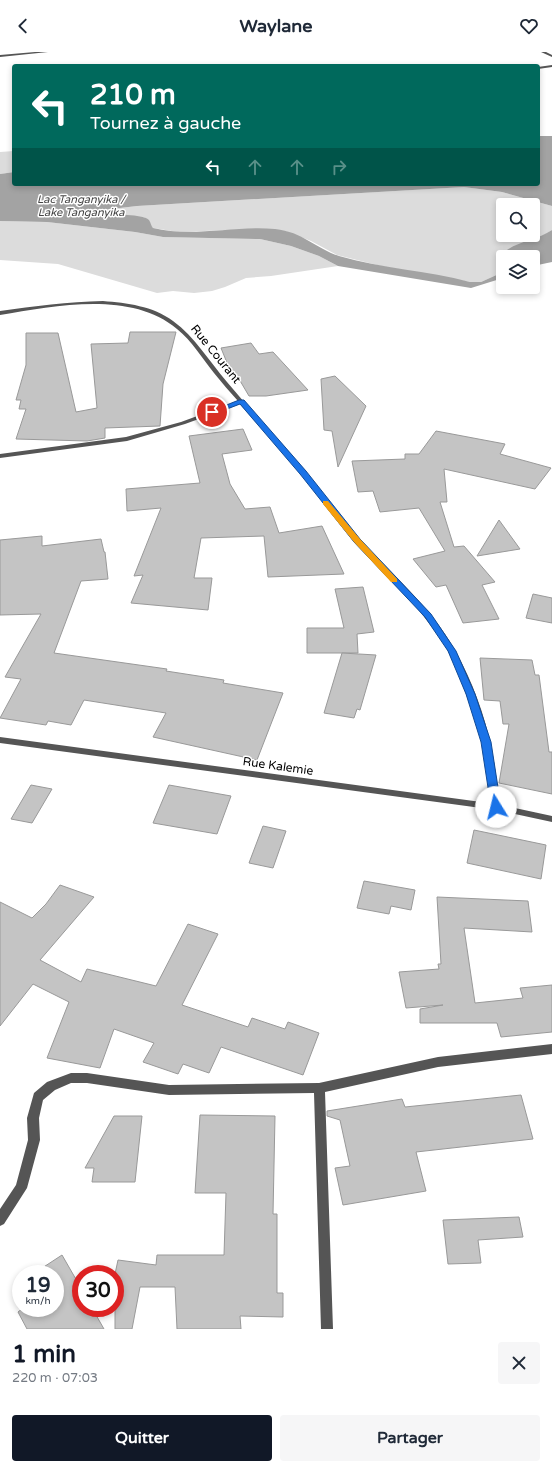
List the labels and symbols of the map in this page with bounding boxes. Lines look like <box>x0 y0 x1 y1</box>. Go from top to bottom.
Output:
water label: Lac Tanganyika / Lake Tanganyika <box>37 193 127 219</box>
street label: Rue Courant <box>188 322 244 387</box>
pin <box>195 395 229 429</box>
street label: Rue Kalemie <box>242 754 314 778</box>
position arrow <box>475 786 517 828</box>
speed limit sign: 30 <box>72 1265 124 1317</box>

